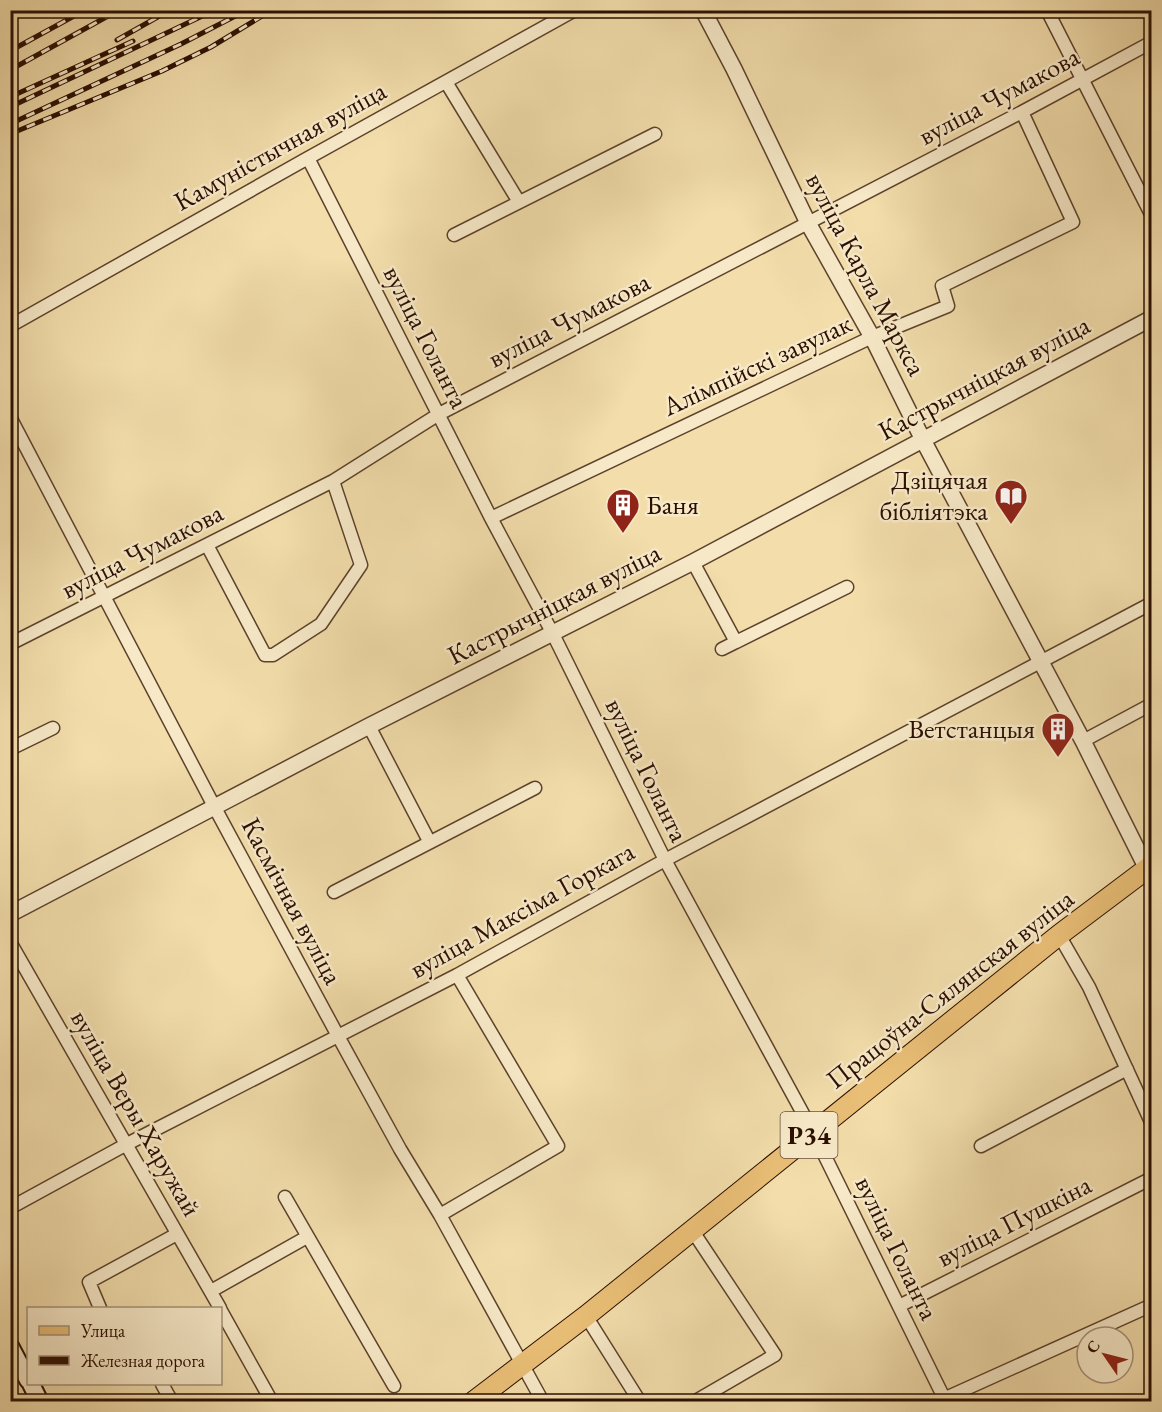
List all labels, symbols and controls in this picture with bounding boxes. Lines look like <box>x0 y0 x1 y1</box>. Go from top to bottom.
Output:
street label: вуліца Чумакова <box>912 38 1086 153</box>
street label: Камуністычная вуліца <box>167 73 392 218</box>
street label: вуліца Карла Маркса <box>798 166 935 382</box>
street label: вуліца Голанта <box>375 259 477 414</box>
street label: вуліца Чумакова <box>482 264 656 375</box>
street label: Алімпійскі завулак <box>656 305 857 424</box>
street label: Кастрычніцкая вуліца <box>872 307 1096 448</box>
place label: Дзіцячая бібліятэка <box>879 462 988 528</box>
library icon: Дзіцячая бібліятэка <box>993 478 1029 525</box>
building icon: Баня <box>605 487 641 534</box>
place label: Баня <box>646 487 699 522</box>
street label: вуліца Чумакова <box>55 495 229 606</box>
street label: Кастрычніцкая вуліца <box>441 535 667 673</box>
street label: вуліца Голанта <box>598 692 697 848</box>
place label: Ветстанцыя <box>908 711 1035 746</box>
building icon: Ветстанцыя <box>1040 711 1076 758</box>
street label: Касмічная вуліца <box>234 811 351 990</box>
street label: вуліца Максіма Горкага <box>403 833 641 986</box>
street label: Працоўна-Сялянская вуліца <box>819 881 1081 1096</box>
street label: вуліца Веры Харужай <box>63 1003 210 1222</box>
road number: Р34 <box>780 1112 838 1158</box>
street label: вуліца Пушкіна <box>931 1166 1097 1275</box>
street label: вуліца Голанта <box>848 1170 947 1326</box>
legend <box>27 1307 222 1385</box>
text: Улица <box>80 1319 126 1342</box>
north arrow <box>1075 1325 1135 1385</box>
text: С <box>1081 1336 1105 1357</box>
text: Железная дорога <box>80 1349 206 1372</box>

